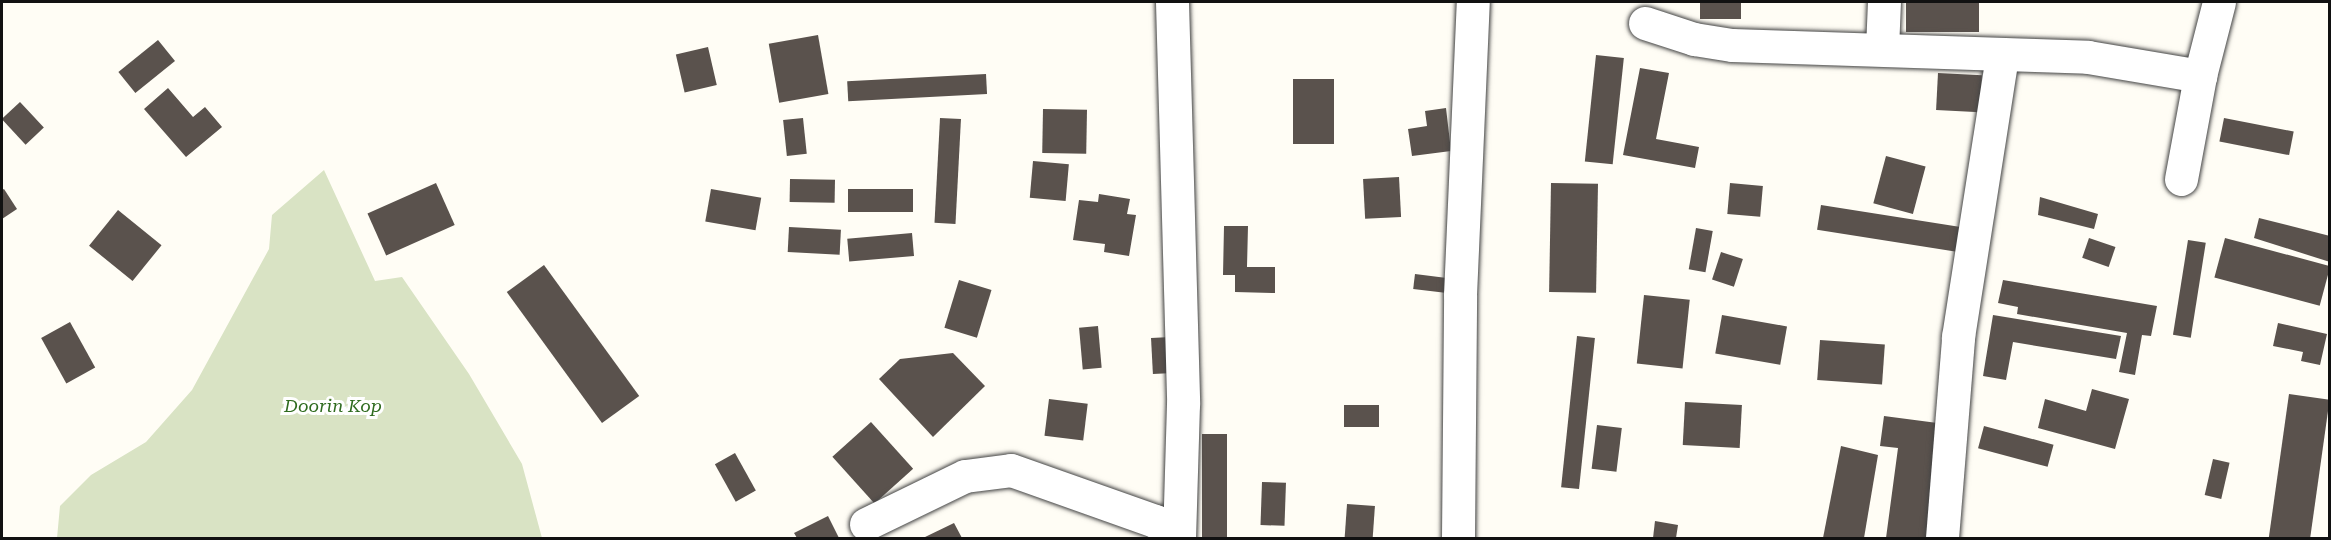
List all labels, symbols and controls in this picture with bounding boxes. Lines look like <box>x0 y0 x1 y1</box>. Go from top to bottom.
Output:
park label: Doorin Kop <box>284 395 382 417</box>

